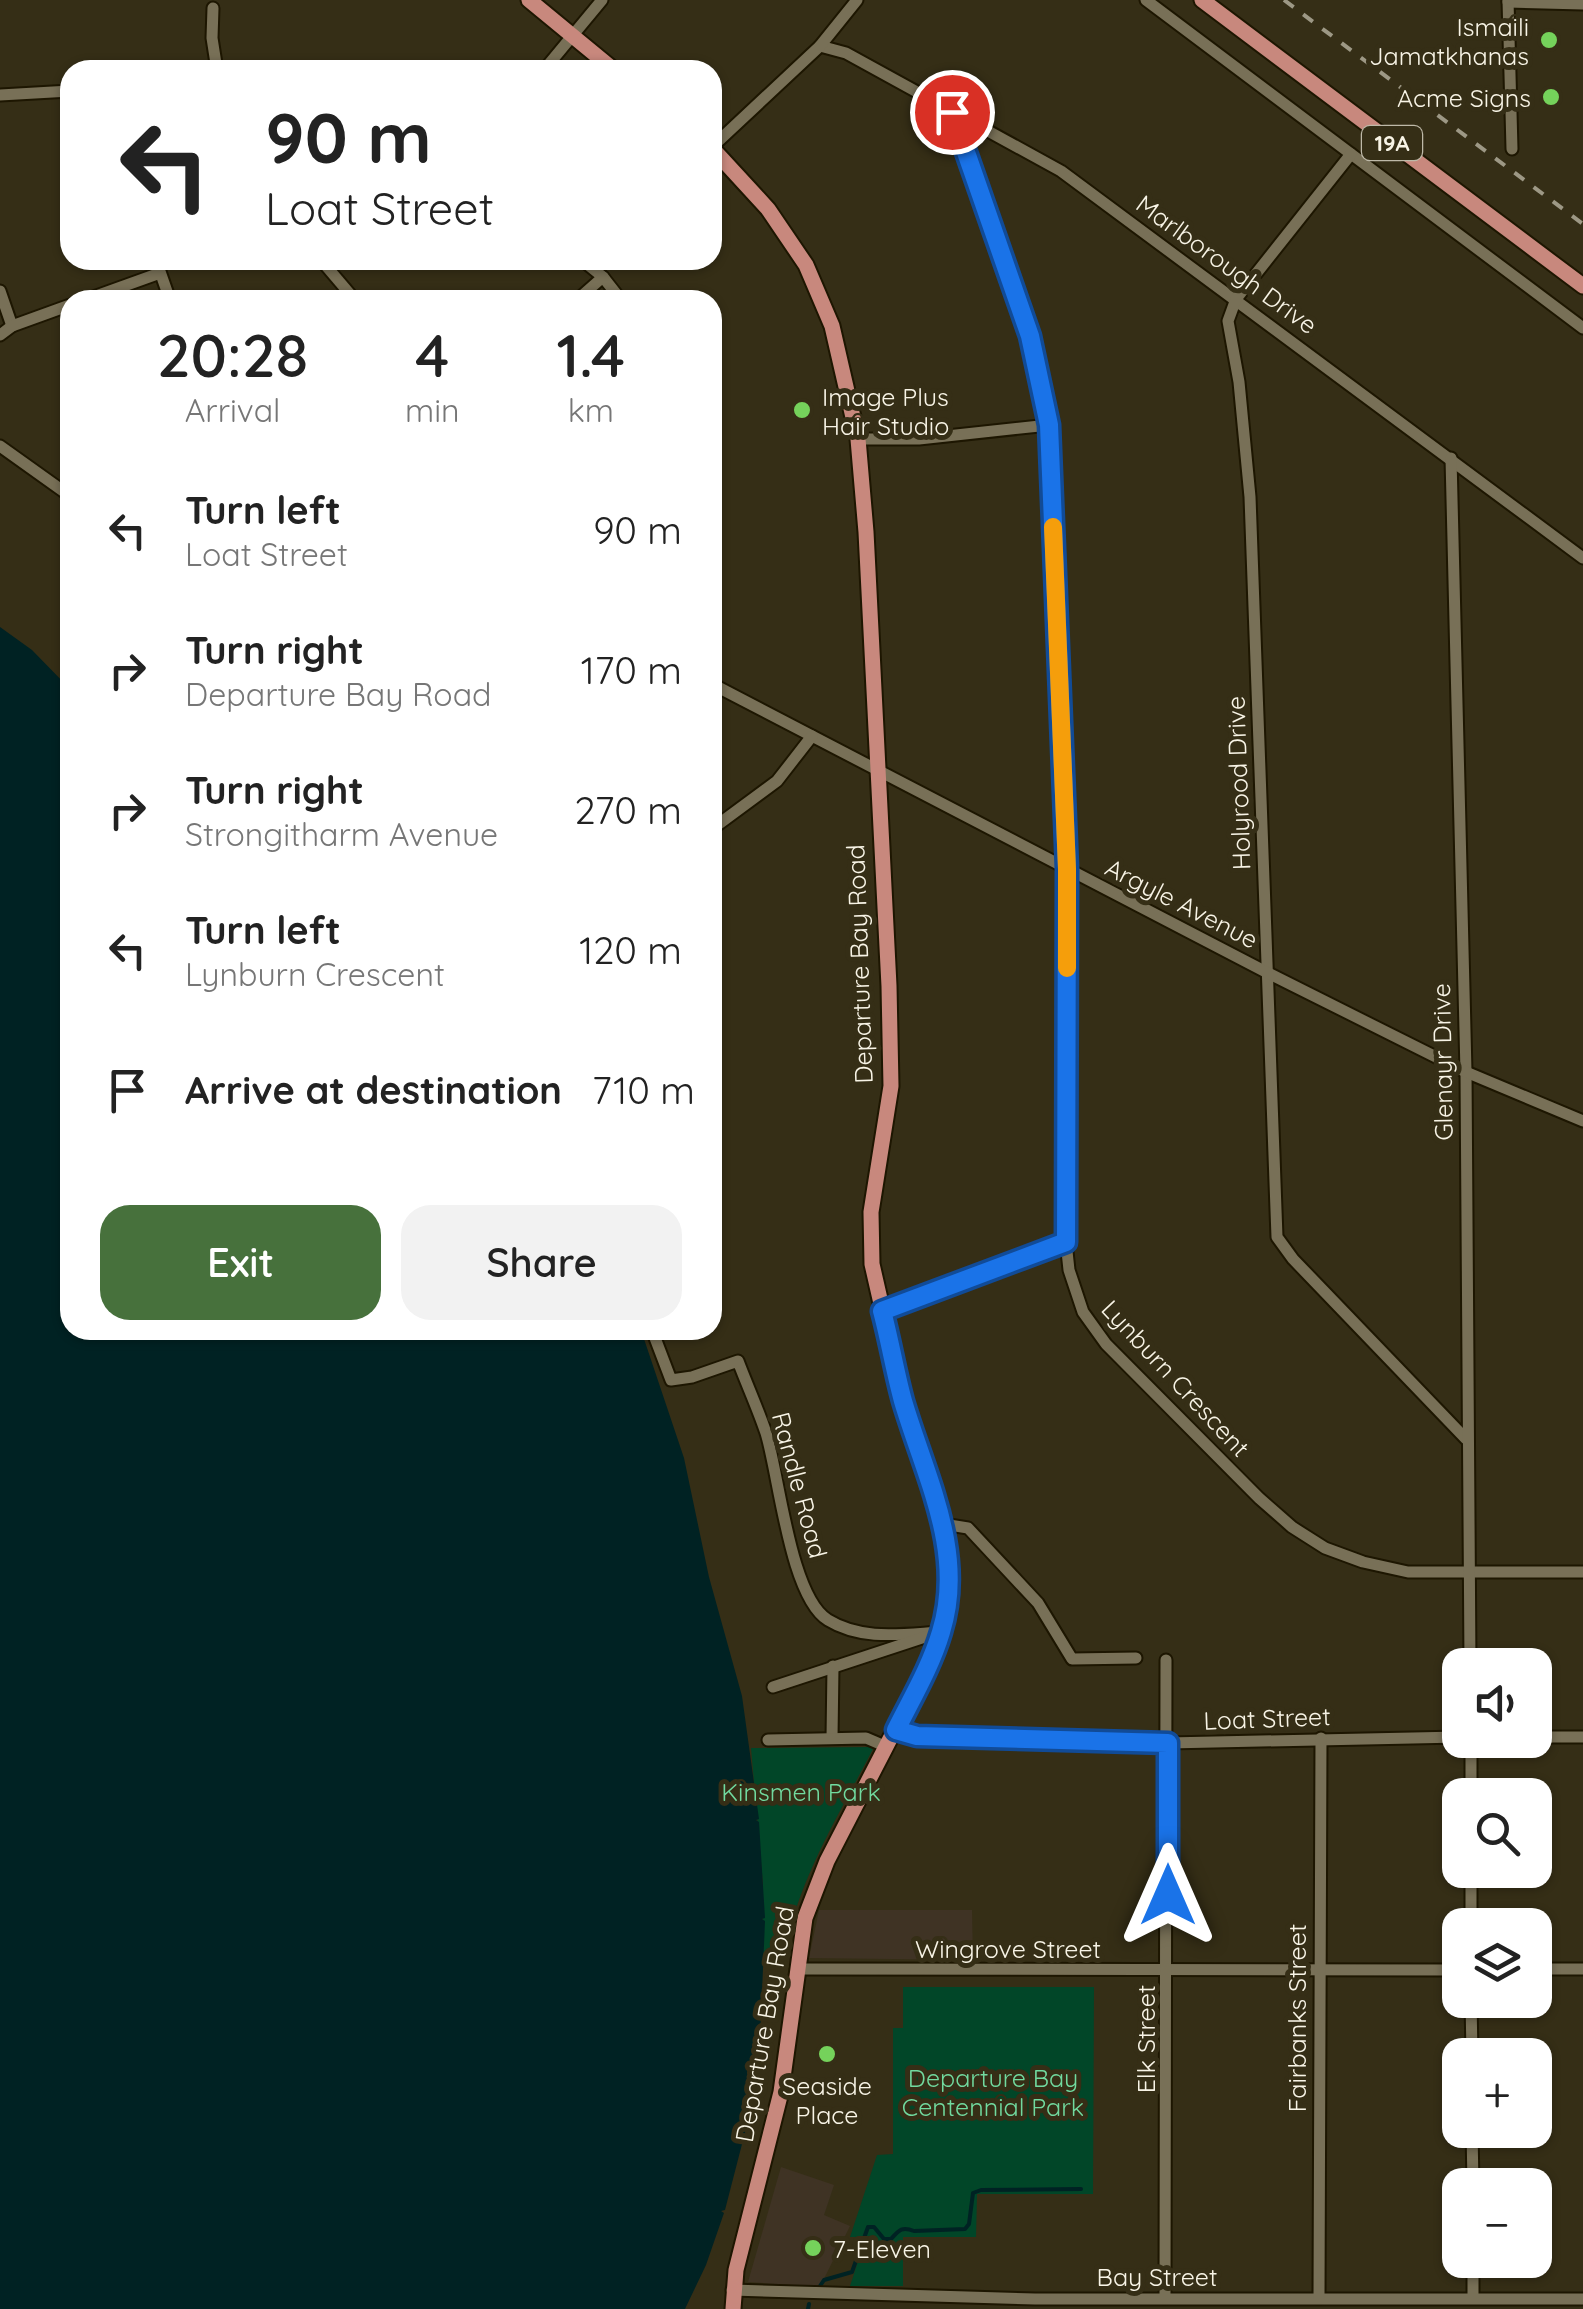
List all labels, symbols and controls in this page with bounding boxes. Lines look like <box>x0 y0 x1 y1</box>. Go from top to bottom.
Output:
place label: Ismaili Jamatkhanas <box>1369 11 1529 71</box>
marker: Ismaili Jamatkhanas <box>1538 29 1560 51</box>
pin <box>910 70 995 155</box>
place label: Acme Signs <box>1397 82 1531 113</box>
icon: arrive <box>925 85 980 140</box>
marker: Acme Signs <box>1540 86 1562 108</box>
text: 90 m <box>265 93 432 181</box>
icon: left <box>100 100 230 230</box>
road number: 19A <box>1362 126 1422 160</box>
text: Loat Street <box>265 180 494 236</box>
street label: Marlborough Drive <box>1130 188 1324 340</box>
text: 20:28 <box>157 317 308 392</box>
text: 4 <box>415 317 449 392</box>
text: 1.4 <box>556 317 625 392</box>
place label: Image Plus Hair Studio <box>822 381 949 441</box>
text: Arrival <box>185 390 280 430</box>
text: min <box>405 390 460 430</box>
text: km <box>568 390 614 430</box>
marker: Image Plus Hair Studio <box>791 399 813 421</box>
text: Turn left <box>185 486 341 534</box>
icon: left <box>100 503 155 558</box>
text: 90 m <box>593 506 682 554</box>
text: Loat Street <box>185 534 348 574</box>
text: Turn right <box>185 626 364 674</box>
icon: right <box>100 643 155 698</box>
text: 170 m <box>581 646 682 694</box>
text: Departure Bay Road <box>185 674 491 714</box>
street label: Holyrood Drive <box>1219 695 1257 871</box>
text: Turn right <box>185 766 364 814</box>
icon: right <box>100 783 155 838</box>
text: 270 m <box>575 786 682 834</box>
text: Strongitharm Avenue <box>185 814 498 854</box>
street label: Departure Bay Road <box>839 844 879 1084</box>
street label: Argyle Avenue <box>1100 851 1264 955</box>
text: Turn left <box>185 906 341 954</box>
icon: left <box>100 923 155 978</box>
text: 120 m <box>579 926 682 974</box>
text: Lynburn Crescent <box>185 954 445 994</box>
street label: Glenayr Drive <box>1425 983 1459 1141</box>
icon: arrive <box>100 1063 155 1118</box>
text: Arrive at destination <box>185 1066 562 1114</box>
text: 710 m <box>592 1066 695 1114</box>
button: Exit <box>100 1205 381 1320</box>
button: Share <box>401 1205 682 1320</box>
street label: Lynburn Crescent <box>1095 1293 1257 1463</box>
street label: Randle Road <box>766 1409 834 1561</box>
map controls <box>1442 1648 1552 2278</box>
button: sound <box>1442 1648 1552 1758</box>
street label: Loat Street <box>1203 1700 1331 1736</box>
park label: Kinsmen Park <box>721 1776 881 1807</box>
button: search <box>1442 1778 1552 1888</box>
position arrow <box>1116 1843 1220 1947</box>
street label: Departure Bay Road <box>728 1903 800 2145</box>
button: layers <box>1442 1908 1552 2018</box>
street label: Fairbanks Street <box>1281 1924 1312 2112</box>
street label: Wingrove Street <box>915 1933 1101 1964</box>
street label: Elk Street <box>1130 1985 1161 2093</box>
button: + <box>1442 2038 1552 2148</box>
marker: Seaside Place <box>816 2043 838 2065</box>
park label: Departure Bay Centennial Park <box>902 2062 1084 2122</box>
place label: Seaside Place <box>782 2070 872 2130</box>
button: − <box>1442 2168 1552 2278</box>
place label: 7-Eleven <box>833 2233 931 2264</box>
marker: 7-Eleven <box>802 2237 824 2259</box>
street label: Bay Street <box>1097 2261 1217 2292</box>

